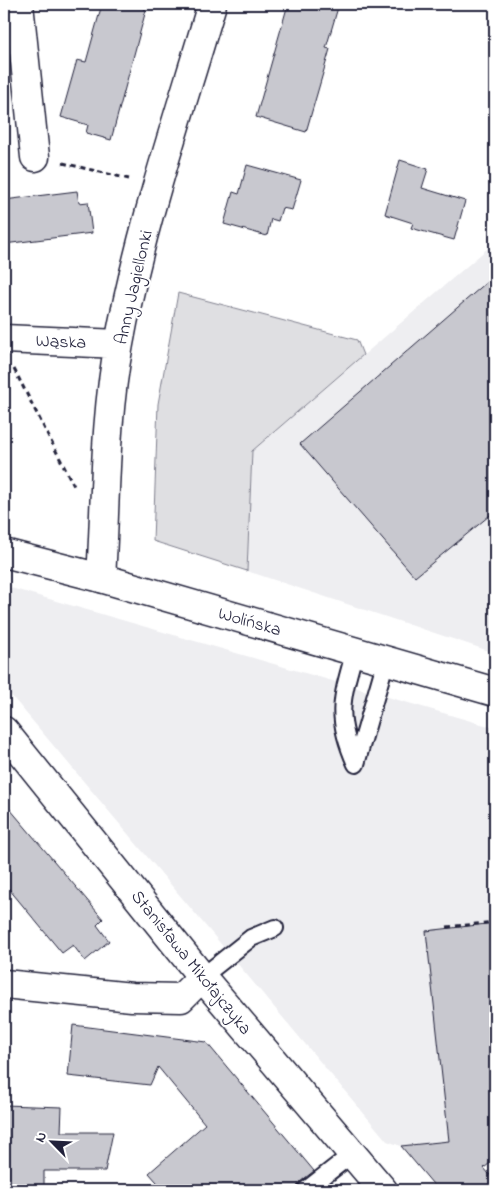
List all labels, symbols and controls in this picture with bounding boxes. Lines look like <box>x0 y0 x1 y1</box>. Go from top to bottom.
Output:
street label: Anny Jagiellonki <box>109 228 162 347</box>
street label: Wąska <box>35 329 87 357</box>
street label: Wolińska <box>215 602 284 644</box>
street label: Stanisława Mikołajczyka <box>124 885 257 1041</box>
north arrow <box>28 1116 78 1166</box>
text: N <box>30 1129 53 1146</box>

